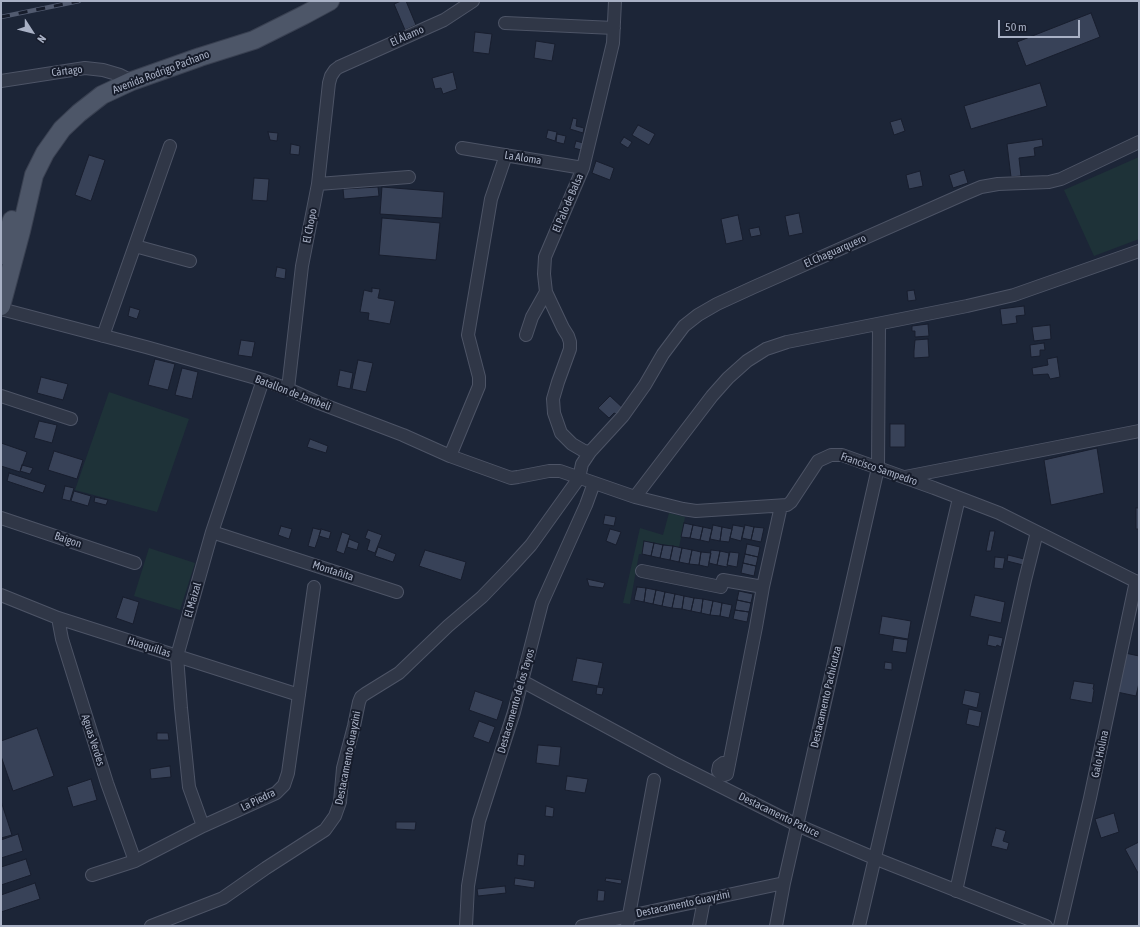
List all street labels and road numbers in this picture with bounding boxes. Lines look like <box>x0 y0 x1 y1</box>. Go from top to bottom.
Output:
street label: El Álamo <box>388 23 426 49</box>
street label: Avenida Rodrigo Pachano <box>111 47 211 97</box>
street label: Cártago <box>51 63 83 79</box>
street label: La Aloma <box>504 149 542 167</box>
street label: El Palo de Balsa <box>550 172 586 234</box>
street label: El Chopo <box>300 208 320 244</box>
street label: El Chaguarquero <box>802 231 868 271</box>
street label: Batallon de Jambeli <box>253 372 333 414</box>
street label: Francisco Sampedro <box>839 450 919 488</box>
street label: Baigon <box>53 529 83 551</box>
street label: Montañita <box>311 558 355 584</box>
street label: El Maizal <box>182 581 204 619</box>
street label: Huaquillas <box>126 634 172 660</box>
street label: Destacamento Pachicutza <box>808 645 844 749</box>
street label: Destacamento de los Tayos <box>495 647 537 755</box>
street label: Destacamento Guayzini <box>332 710 364 806</box>
street label: Aguas Verdes <box>78 713 108 767</box>
street label: Galo Holina <box>1089 729 1111 779</box>
street label: La Piedra <box>239 786 277 814</box>
street label: Destacamento Patuce <box>736 790 822 840</box>
street label: Destacamento Guayzini <box>635 888 731 920</box>

